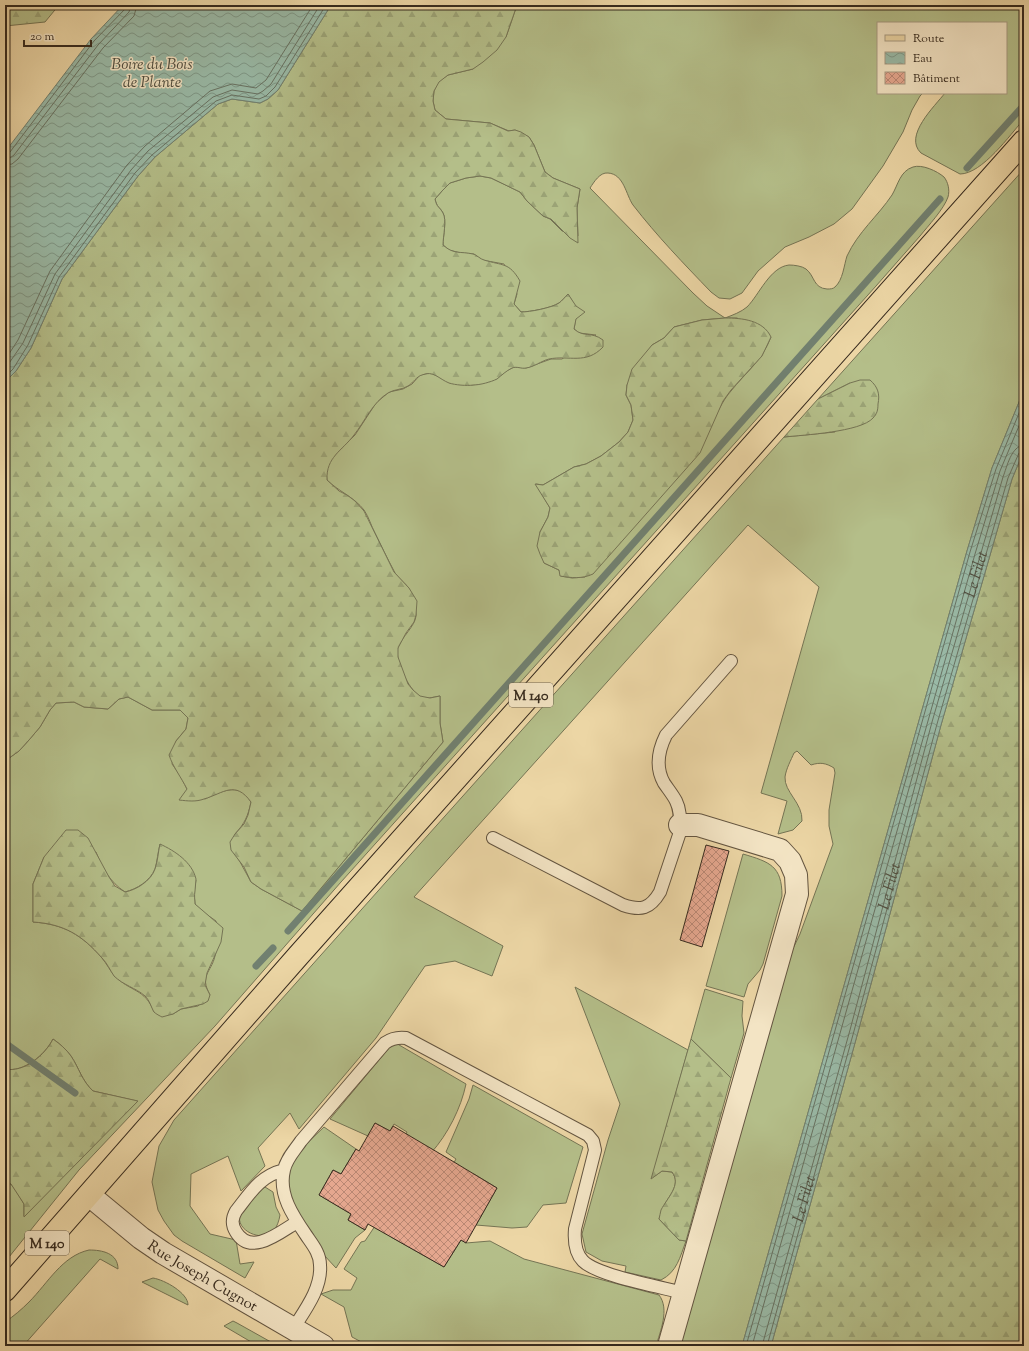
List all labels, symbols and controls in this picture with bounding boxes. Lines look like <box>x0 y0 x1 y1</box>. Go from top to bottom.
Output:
scale bar <box>24 22 91 48</box>
legend <box>877 22 1007 94</box>
text: 20 m <box>30 28 55 46</box>
text: Route <box>913 30 945 48</box>
text: Eau <box>913 50 933 68</box>
water label: Boire du Bois de Plante <box>111 54 193 95</box>
text: Bâtiment <box>913 70 960 88</box>
water label: Le Filet <box>960 548 995 601</box>
road number: M 140 <box>509 683 553 707</box>
water label: Le Filet <box>873 860 908 913</box>
water label: Le Filet <box>788 1173 823 1225</box>
road number: M 140 <box>25 1231 69 1255</box>
street label: Rue Joseph Cugnot <box>143 1236 261 1318</box>

